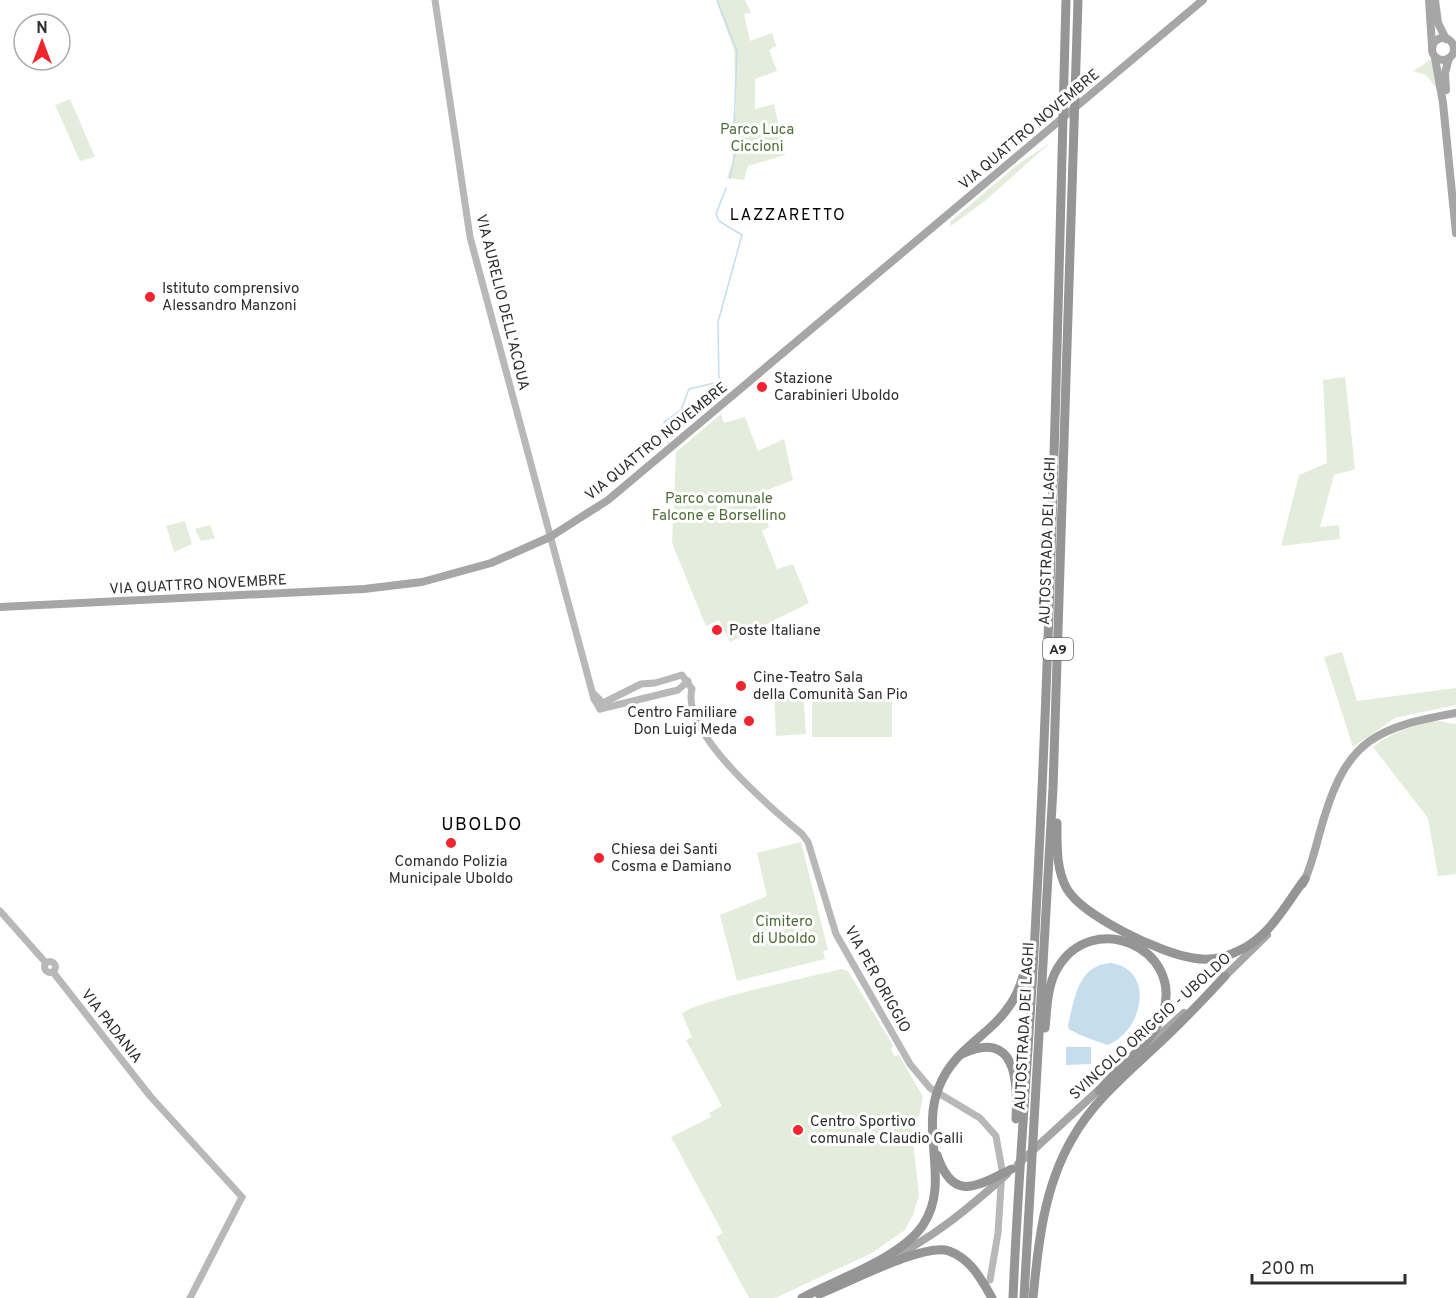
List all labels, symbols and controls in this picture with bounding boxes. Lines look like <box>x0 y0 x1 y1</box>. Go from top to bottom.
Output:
north arrow <box>12 12 72 72</box>
text: N <box>36 19 48 39</box>
street label: VIA QUATTRO NOVEMBRE <box>956 66 1104 195</box>
park label: Parco Luca Ciccioni <box>720 121 794 157</box>
district label: LAZZARETTO <box>730 206 846 226</box>
street label: VIA AURELIO DELL'ACQUA <box>470 212 533 392</box>
place label: Istituto comprensivo Alessandro Manzoni <box>162 280 299 316</box>
marker: Istituto comprensivo Alessandro Manzoni <box>143 290 157 304</box>
place label: Stazione Carabinieri Uboldo <box>774 370 899 406</box>
street label: VIA QUATTRO NOVEMBRE <box>582 379 732 506</box>
marker: Stazione Carabinieri Uboldo <box>755 380 769 394</box>
street label: AUTOSTRADA DEI LAGHI <box>1036 457 1061 626</box>
park label: Parco comunale Falcone e Borsellino <box>652 490 786 526</box>
street label: VIA QUATTRO NOVEMBRE <box>109 571 287 600</box>
place label: Poste Italiane <box>729 622 821 641</box>
marker: Poste Italiane <box>710 623 724 637</box>
road number: A9 <box>1043 638 1073 660</box>
place label: Cine-Teatro Sala della Comunità San Pio <box>753 669 908 705</box>
marker: Cine-Teatro Sala della Comunità San Pio <box>734 679 748 693</box>
place label: Centro Familiare Don Luigi Meda <box>627 704 737 740</box>
marker: Centro Familiare Don Luigi Meda <box>742 714 756 728</box>
district label: UBOLDO <box>441 814 523 837</box>
marker: Comando Polizia Municipale Uboldo <box>444 836 458 850</box>
place label: Chiesa dei Santi Cosma e Damiano <box>611 841 732 877</box>
marker: Chiesa dei Santi Cosma e Damiano <box>592 851 606 865</box>
place label: Comando Polizia Municipale Uboldo <box>389 853 513 889</box>
park label: Cimitero di Uboldo <box>752 913 816 949</box>
street label: VIA PER ORIGGIO <box>839 923 914 1037</box>
street label: AUTOSTRADA DEI LAGHI <box>1012 941 1039 1111</box>
street label: SVINCOLO ORIGGIO - UBOLDO <box>1066 950 1236 1105</box>
street label: VIA PADANIA <box>76 986 146 1068</box>
place label: Centro Sportivo comunale Claudio Galli <box>810 1113 963 1149</box>
marker: Centro Sportivo comunale Claudio Galli <box>791 1123 805 1137</box>
scale bar <box>1252 1247 1405 1285</box>
text: 200 m <box>1261 1258 1314 1281</box>

